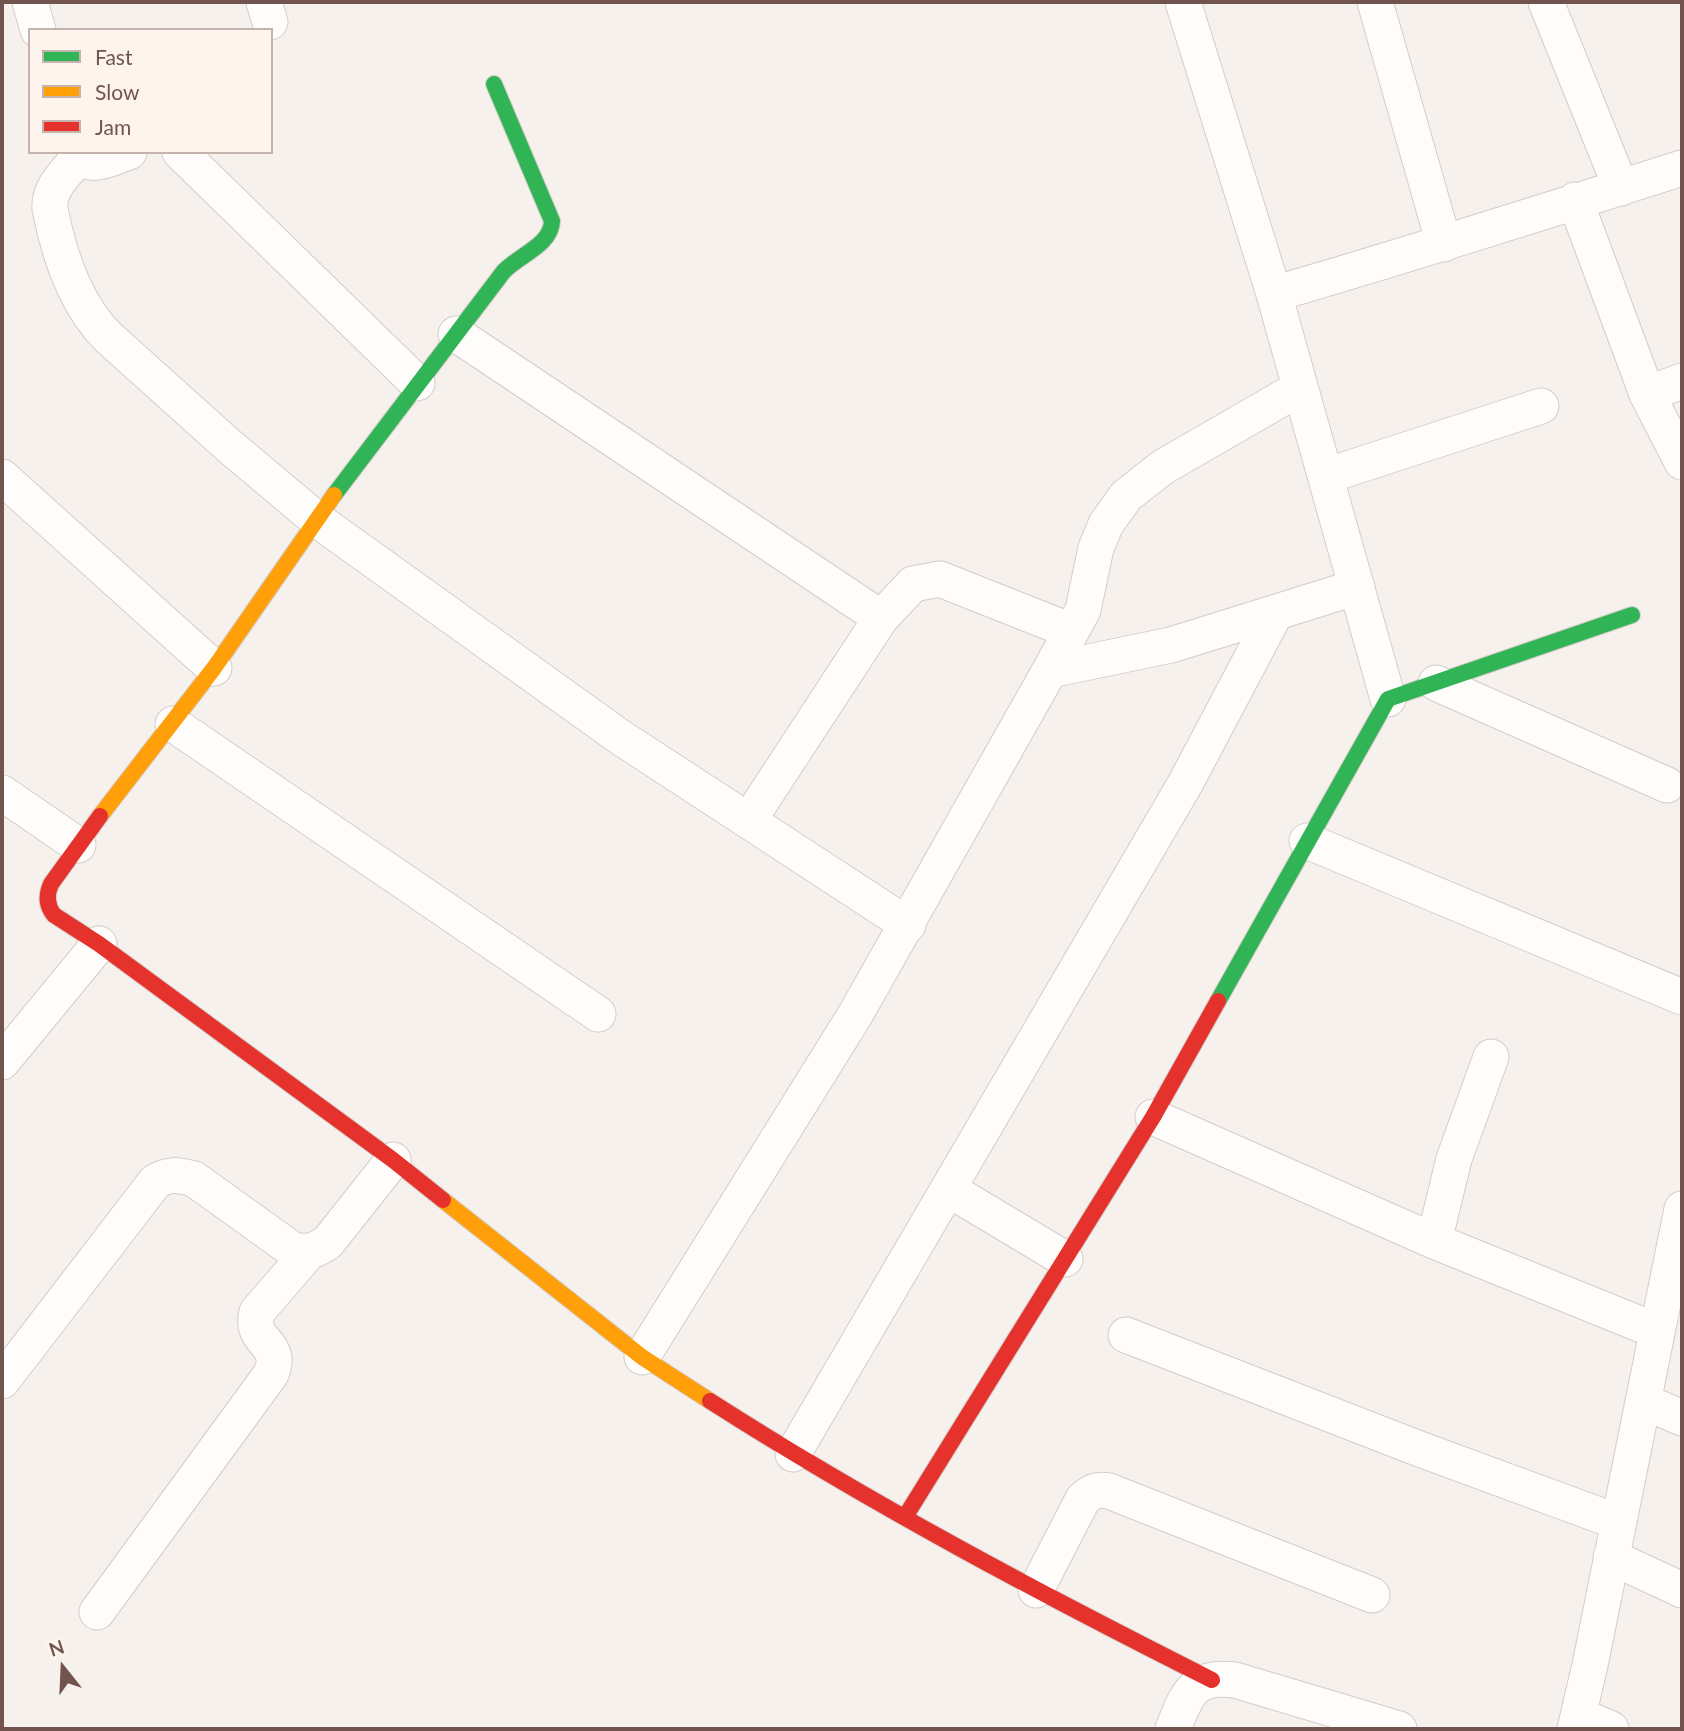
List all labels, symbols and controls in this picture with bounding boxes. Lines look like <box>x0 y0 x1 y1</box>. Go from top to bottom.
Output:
legend <box>28 28 273 154</box>
text: Fast <box>95 44 132 69</box>
text: Slow <box>95 79 139 104</box>
text: Jam <box>95 114 131 139</box>
north arrow <box>28 1633 98 1703</box>
text: N <box>46 1634 67 1661</box>

